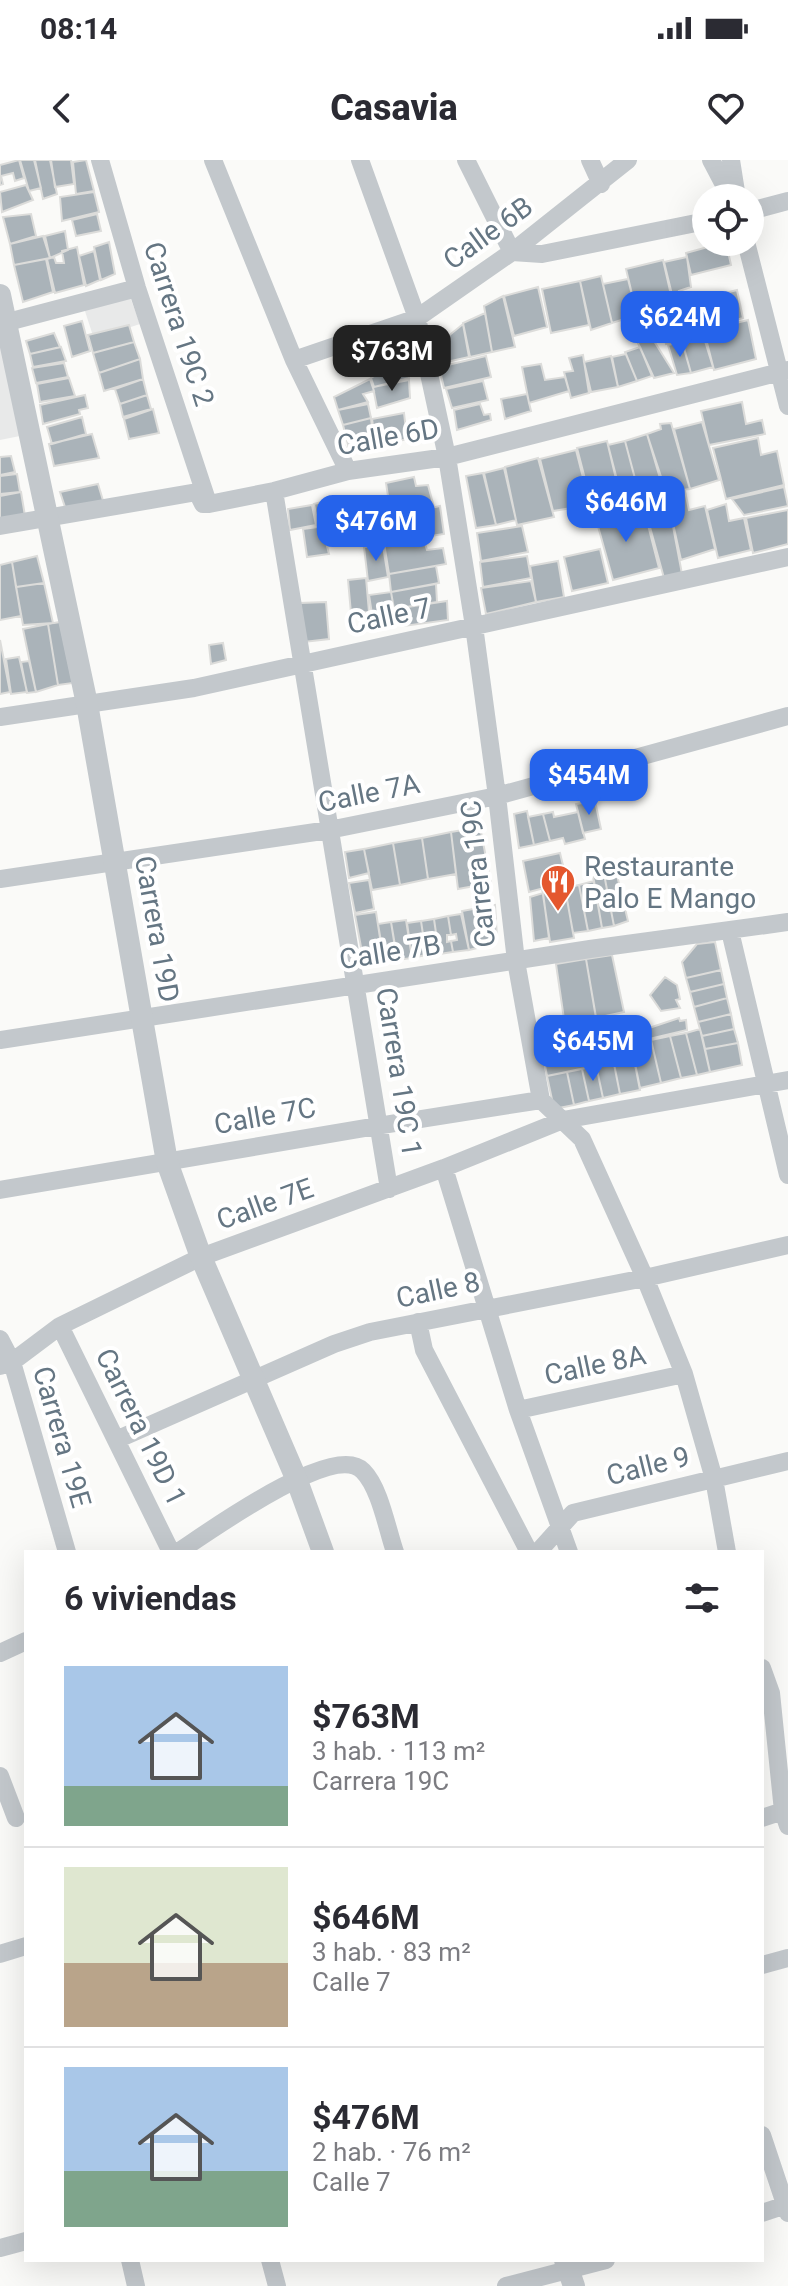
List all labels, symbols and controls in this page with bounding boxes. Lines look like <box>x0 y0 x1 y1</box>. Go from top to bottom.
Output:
text: 08:14 <box>40 11 117 46</box>
icon: back <box>40 86 84 130</box>
icon: heart <box>704 86 748 130</box>
text: Casavia <box>330 87 458 129</box>
map controls <box>692 184 764 256</box>
button: locate <box>692 184 764 256</box>
street label: Calle 6B <box>437 190 539 276</box>
street label: Carrera 19C 2 <box>137 238 221 410</box>
pin: $624M <box>624 291 736 359</box>
text: $624M <box>639 302 721 332</box>
pin: $763M <box>336 325 448 393</box>
text: $763M <box>351 336 433 366</box>
street label: Calle 6D <box>334 412 442 462</box>
pin: $646M <box>570 476 682 544</box>
text: $646M <box>585 487 667 517</box>
pin: $476M <box>320 495 432 563</box>
text: $476M <box>335 506 417 536</box>
street label: Calle 7 <box>344 591 434 641</box>
pin: $454M <box>533 749 645 817</box>
text: $454M <box>548 760 630 790</box>
street label: Calle 7A <box>315 767 423 819</box>
street label: Carrera 19C <box>454 799 502 949</box>
place label: Restaurante Palo E Mango <box>584 850 756 915</box>
street label: Carrera 19D <box>128 853 186 1005</box>
restaurant icon: Restaurante Palo E Mango <box>539 863 577 913</box>
street label: Calle 7B <box>337 928 443 976</box>
street label: Carrera 19C 1 <box>369 985 429 1159</box>
pin: $645M <box>537 1015 649 1083</box>
text: $645M <box>552 1026 634 1056</box>
street label: Calle 7C <box>212 1091 318 1141</box>
street label: Calle 7E <box>212 1171 318 1237</box>
street label: Calle 8 <box>393 1265 483 1315</box>
street label: Calle 8A <box>541 1338 649 1392</box>
street label: Carrera 19D 1 <box>89 1343 193 1511</box>
street label: Carrera 19E <box>26 1363 98 1511</box>
street label: Calle 9 <box>603 1440 693 1492</box>
icon: filters <box>680 1576 724 1620</box>
text: 6 viviendas <box>64 1578 237 1618</box>
text: $763M <box>312 1696 420 1736</box>
icon: home <box>128 1698 224 1794</box>
text: 3 hab. · 113 m² <box>312 1736 485 1766</box>
text: Carrera 19C <box>312 1766 449 1796</box>
text: $646M <box>312 1897 420 1937</box>
icon: home <box>128 1899 224 1995</box>
text: 3 hab. · 83 m² <box>312 1937 471 1967</box>
text: Calle 7 <box>312 1967 391 1997</box>
text: $476M <box>312 2097 420 2137</box>
icon: home <box>128 2099 224 2195</box>
text: 2 hab. · 76 m² <box>312 2137 471 2167</box>
text: Calle 7 <box>312 2167 391 2197</box>

